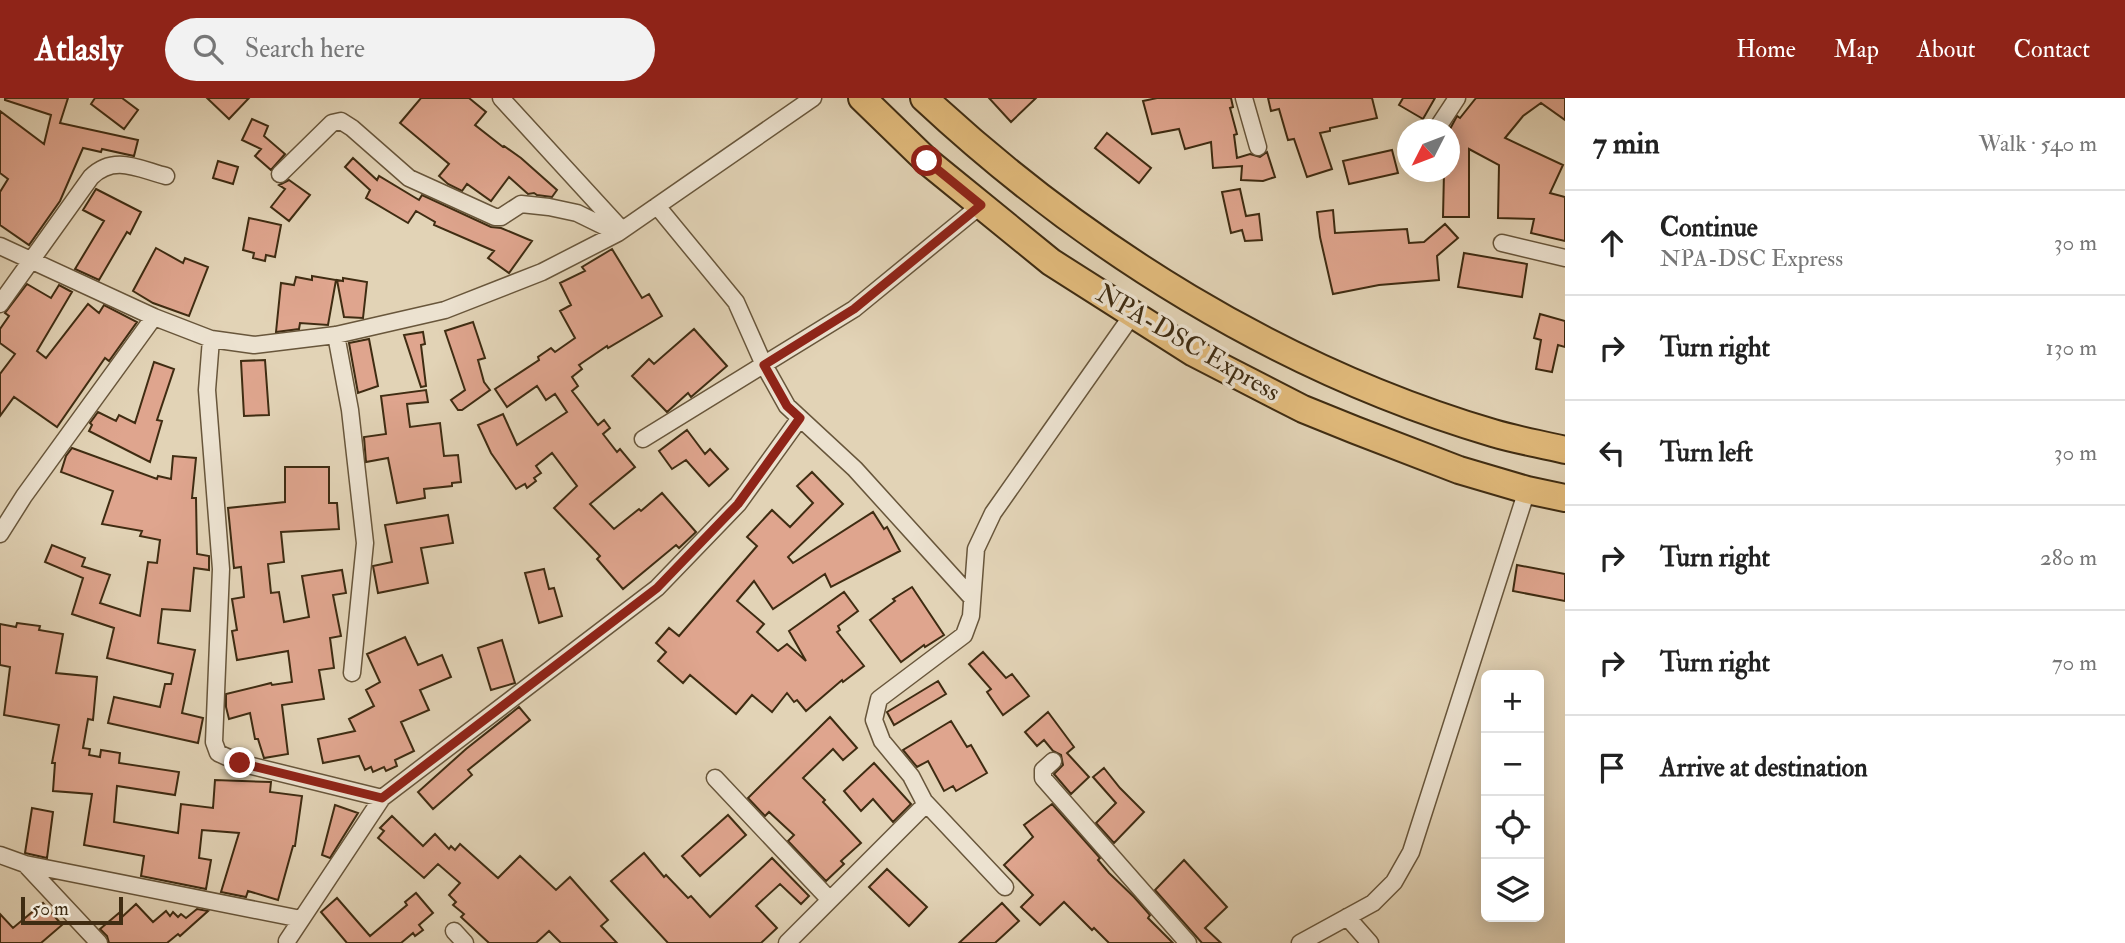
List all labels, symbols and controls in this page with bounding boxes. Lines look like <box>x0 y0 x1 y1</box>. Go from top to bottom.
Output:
search box <box>165 18 655 81</box>
text: Atlasly <box>35 29 123 70</box>
icon: search <box>189 30 227 68</box>
text: Search here <box>245 33 365 65</box>
text: Home <box>1736 34 1796 65</box>
text: Map <box>1834 34 1879 65</box>
text: About <box>1917 34 1976 65</box>
text: Contact <box>2014 34 2090 65</box>
north arrow <box>1397 119 1460 182</box>
text: 7 min <box>1593 125 1660 162</box>
text: Walk · 540 m <box>1979 129 2097 158</box>
route start <box>911 145 942 176</box>
text: Continue <box>1660 212 1758 244</box>
icon: ahead <box>1593 224 1631 262</box>
text: 30 m <box>2054 228 2097 257</box>
text: NPA-DSC Express <box>1660 244 1843 273</box>
street label: NPA-DSC Express <box>1090 277 1286 410</box>
icon: right <box>1593 329 1631 367</box>
text: Turn right <box>1660 332 1770 364</box>
text: 130 m <box>2045 333 2097 362</box>
icon: left <box>1593 434 1631 472</box>
text: Turn left <box>1660 437 1753 469</box>
text: 30 m <box>2054 438 2097 467</box>
icon: right <box>1593 539 1631 577</box>
text: Turn right <box>1660 542 1770 574</box>
text: 280 m <box>2040 543 2097 572</box>
icon: right <box>1593 644 1631 682</box>
text: Turn right <box>1660 647 1770 679</box>
text: 70 m <box>2052 648 2097 677</box>
map controls <box>1481 670 1544 922</box>
button: + <box>1481 670 1544 733</box>
button: − <box>1481 733 1544 796</box>
route end <box>224 747 255 778</box>
icon: arrive <box>1593 749 1631 787</box>
text: Arrive at destination <box>1660 752 1868 784</box>
button: locate <box>1481 796 1544 859</box>
button: layers <box>1481 859 1544 922</box>
scale bar <box>21 894 122 926</box>
text: 50 m <box>32 897 69 921</box>

